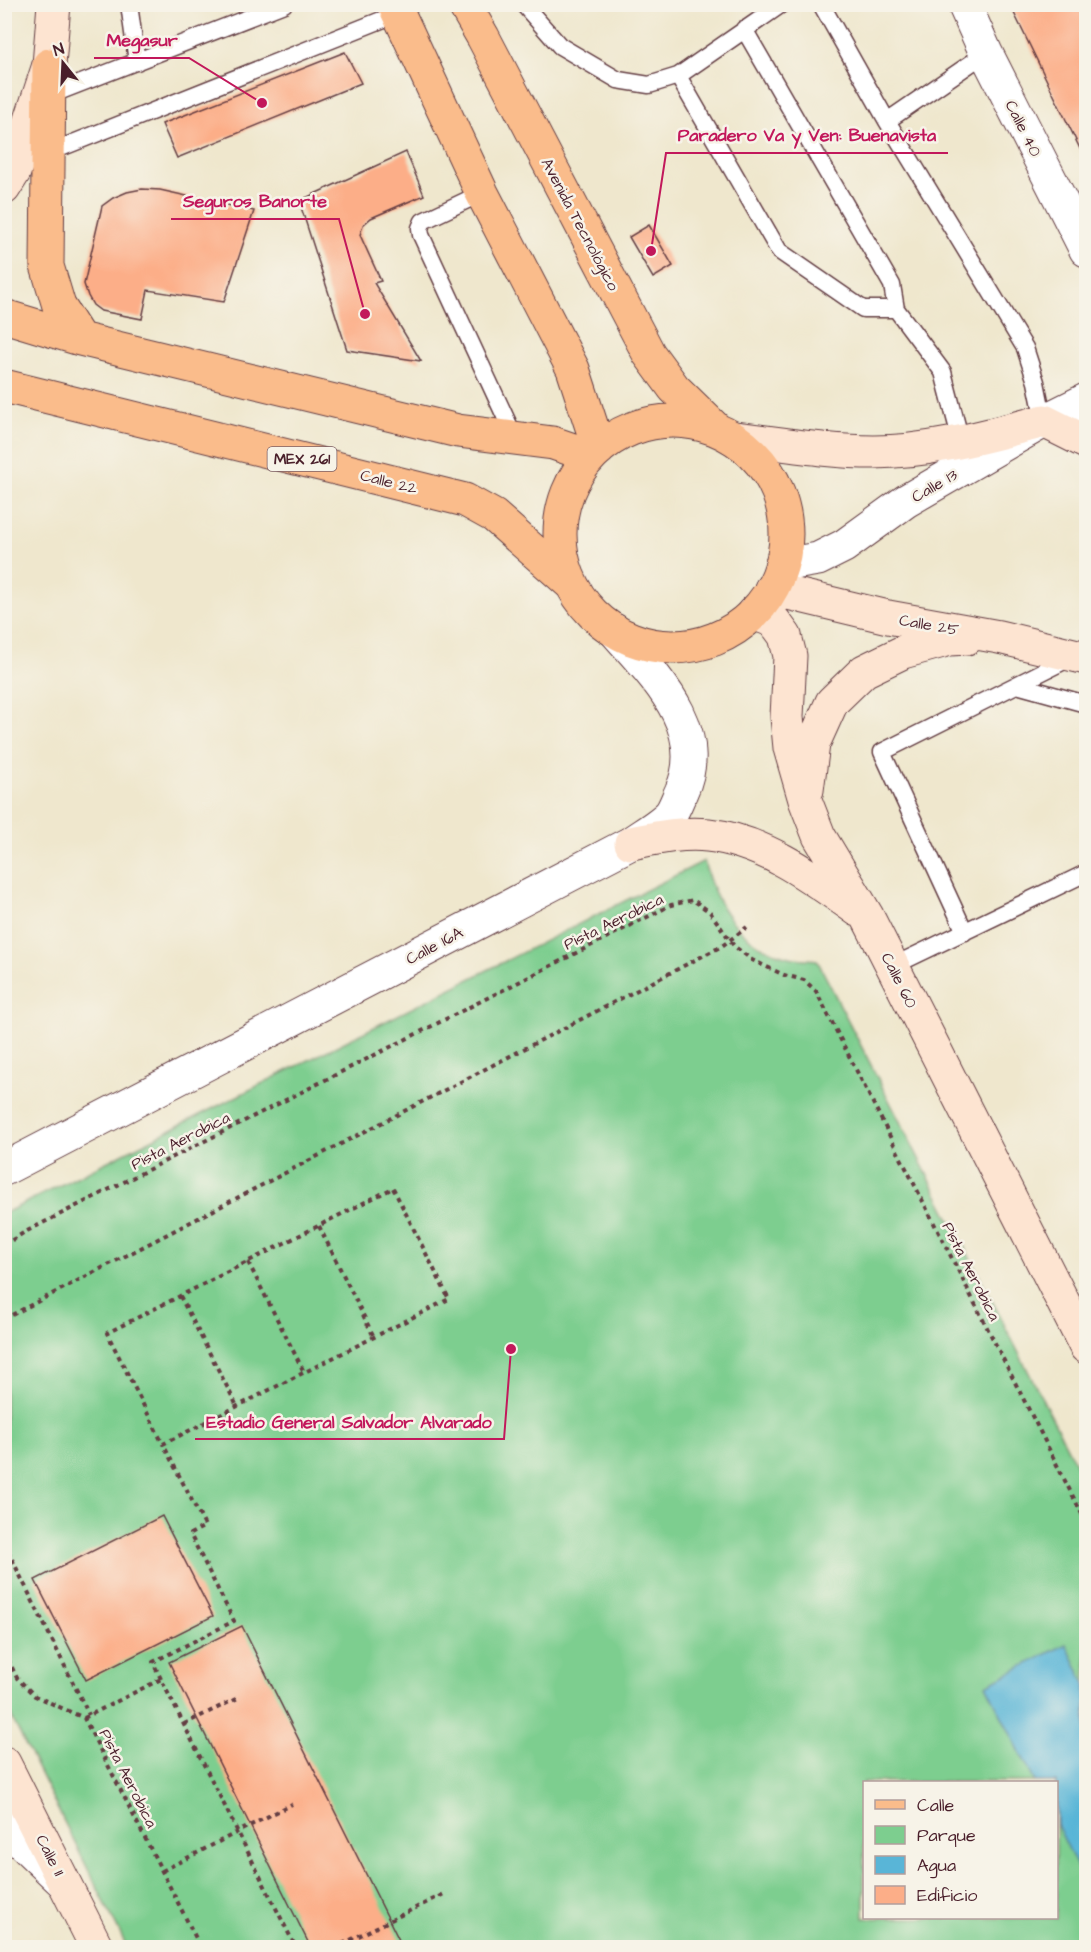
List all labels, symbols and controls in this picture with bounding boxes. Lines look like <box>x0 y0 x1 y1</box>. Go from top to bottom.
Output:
callout: Megasur <box>94 22 189 58</box>
text: Megasur <box>106 28 178 54</box>
north arrow <box>33 33 93 93</box>
text: N <box>51 38 67 62</box>
street label: Calle 40 <box>1000 96 1047 160</box>
callout: Paradero Va y Ven: Buenavista <box>666 117 948 153</box>
text: Paradero Va y Ven: Buenavista <box>678 123 937 149</box>
street label: Avenida Tecnológico <box>535 154 624 295</box>
callout: Seguros Banorte <box>171 183 339 219</box>
text: Seguros Banorte <box>182 189 327 215</box>
road number: MEX 261 <box>268 447 336 471</box>
street label: Calle 22 <box>358 464 419 500</box>
street label: Calle 13 <box>907 464 962 508</box>
street label: Calle 25 <box>897 609 961 641</box>
street label: Pista Aerobica <box>560 888 667 955</box>
street label: Calle 16A <box>402 922 467 970</box>
street label: Calle 60 <box>876 949 922 1012</box>
street label: Pista Aerobica <box>127 1107 234 1175</box>
street label: Pista Aerobica <box>937 1218 1005 1325</box>
callout: Estadio General Salvador Alvarado <box>195 1403 504 1439</box>
text: Estadio General Salvador Alvarado <box>206 1410 493 1435</box>
street label: Pista Aerobica <box>94 1725 162 1832</box>
legend <box>863 1781 1058 1919</box>
text: Calle <box>917 1793 955 1818</box>
text: Parque <box>917 1823 976 1848</box>
street label: Calle 11 <box>30 1831 70 1880</box>
text: Agua <box>917 1853 956 1879</box>
text: Edificio <box>917 1883 977 1908</box>

